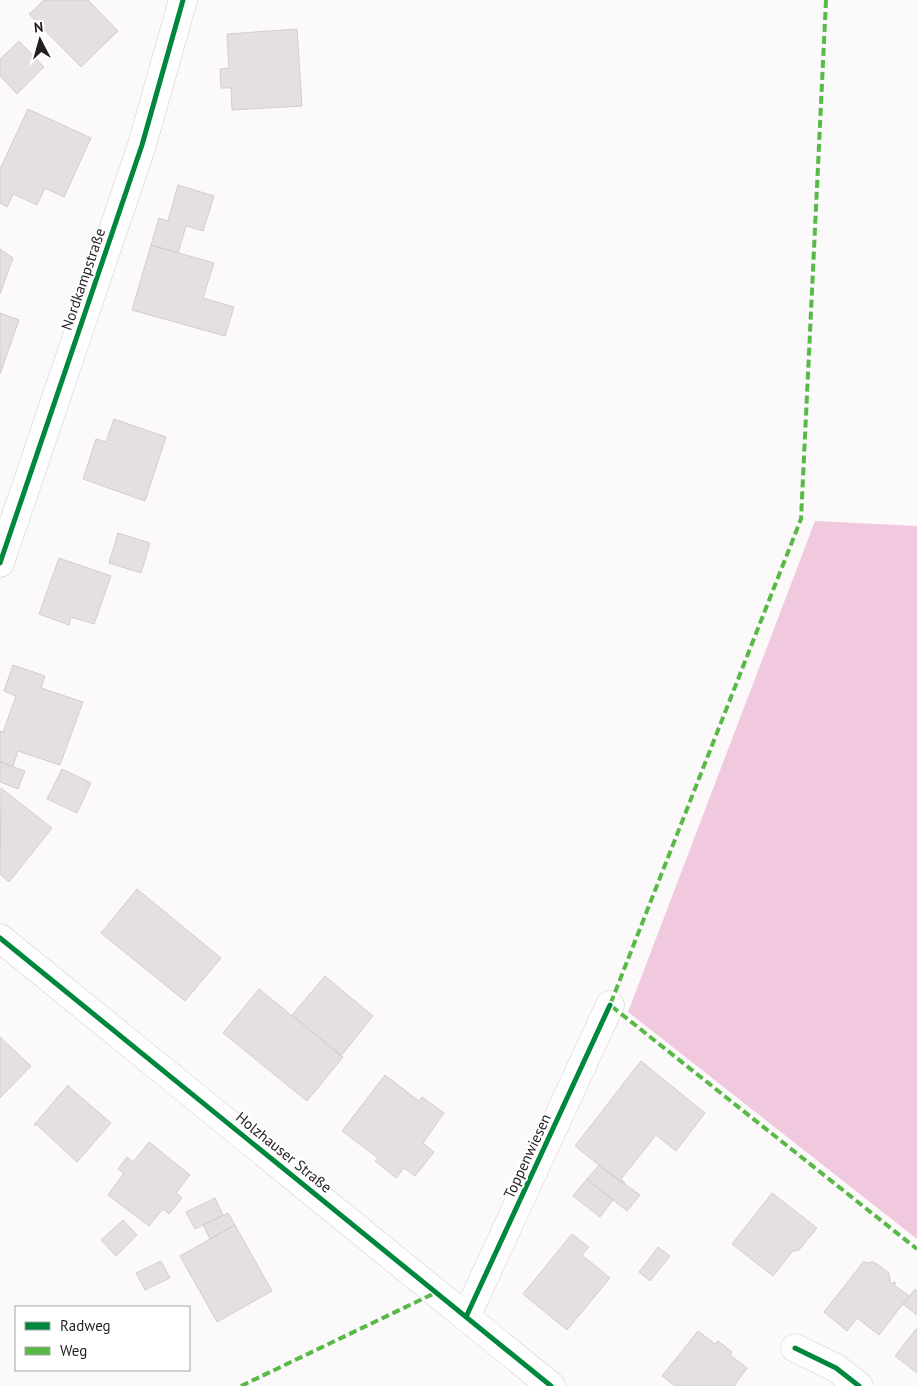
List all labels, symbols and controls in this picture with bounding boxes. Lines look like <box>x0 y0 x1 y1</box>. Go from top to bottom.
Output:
north arrow <box>15 15 65 65</box>
text: N <box>33 18 44 37</box>
street label: Nordkampstraße <box>57 225 109 333</box>
street label: Holzhauser Straße <box>232 1107 336 1197</box>
street label: Toppenwiesen <box>499 1111 555 1201</box>
legend <box>15 1306 190 1371</box>
text: Radweg <box>60 1316 111 1335</box>
text: Weg <box>60 1341 87 1360</box>

